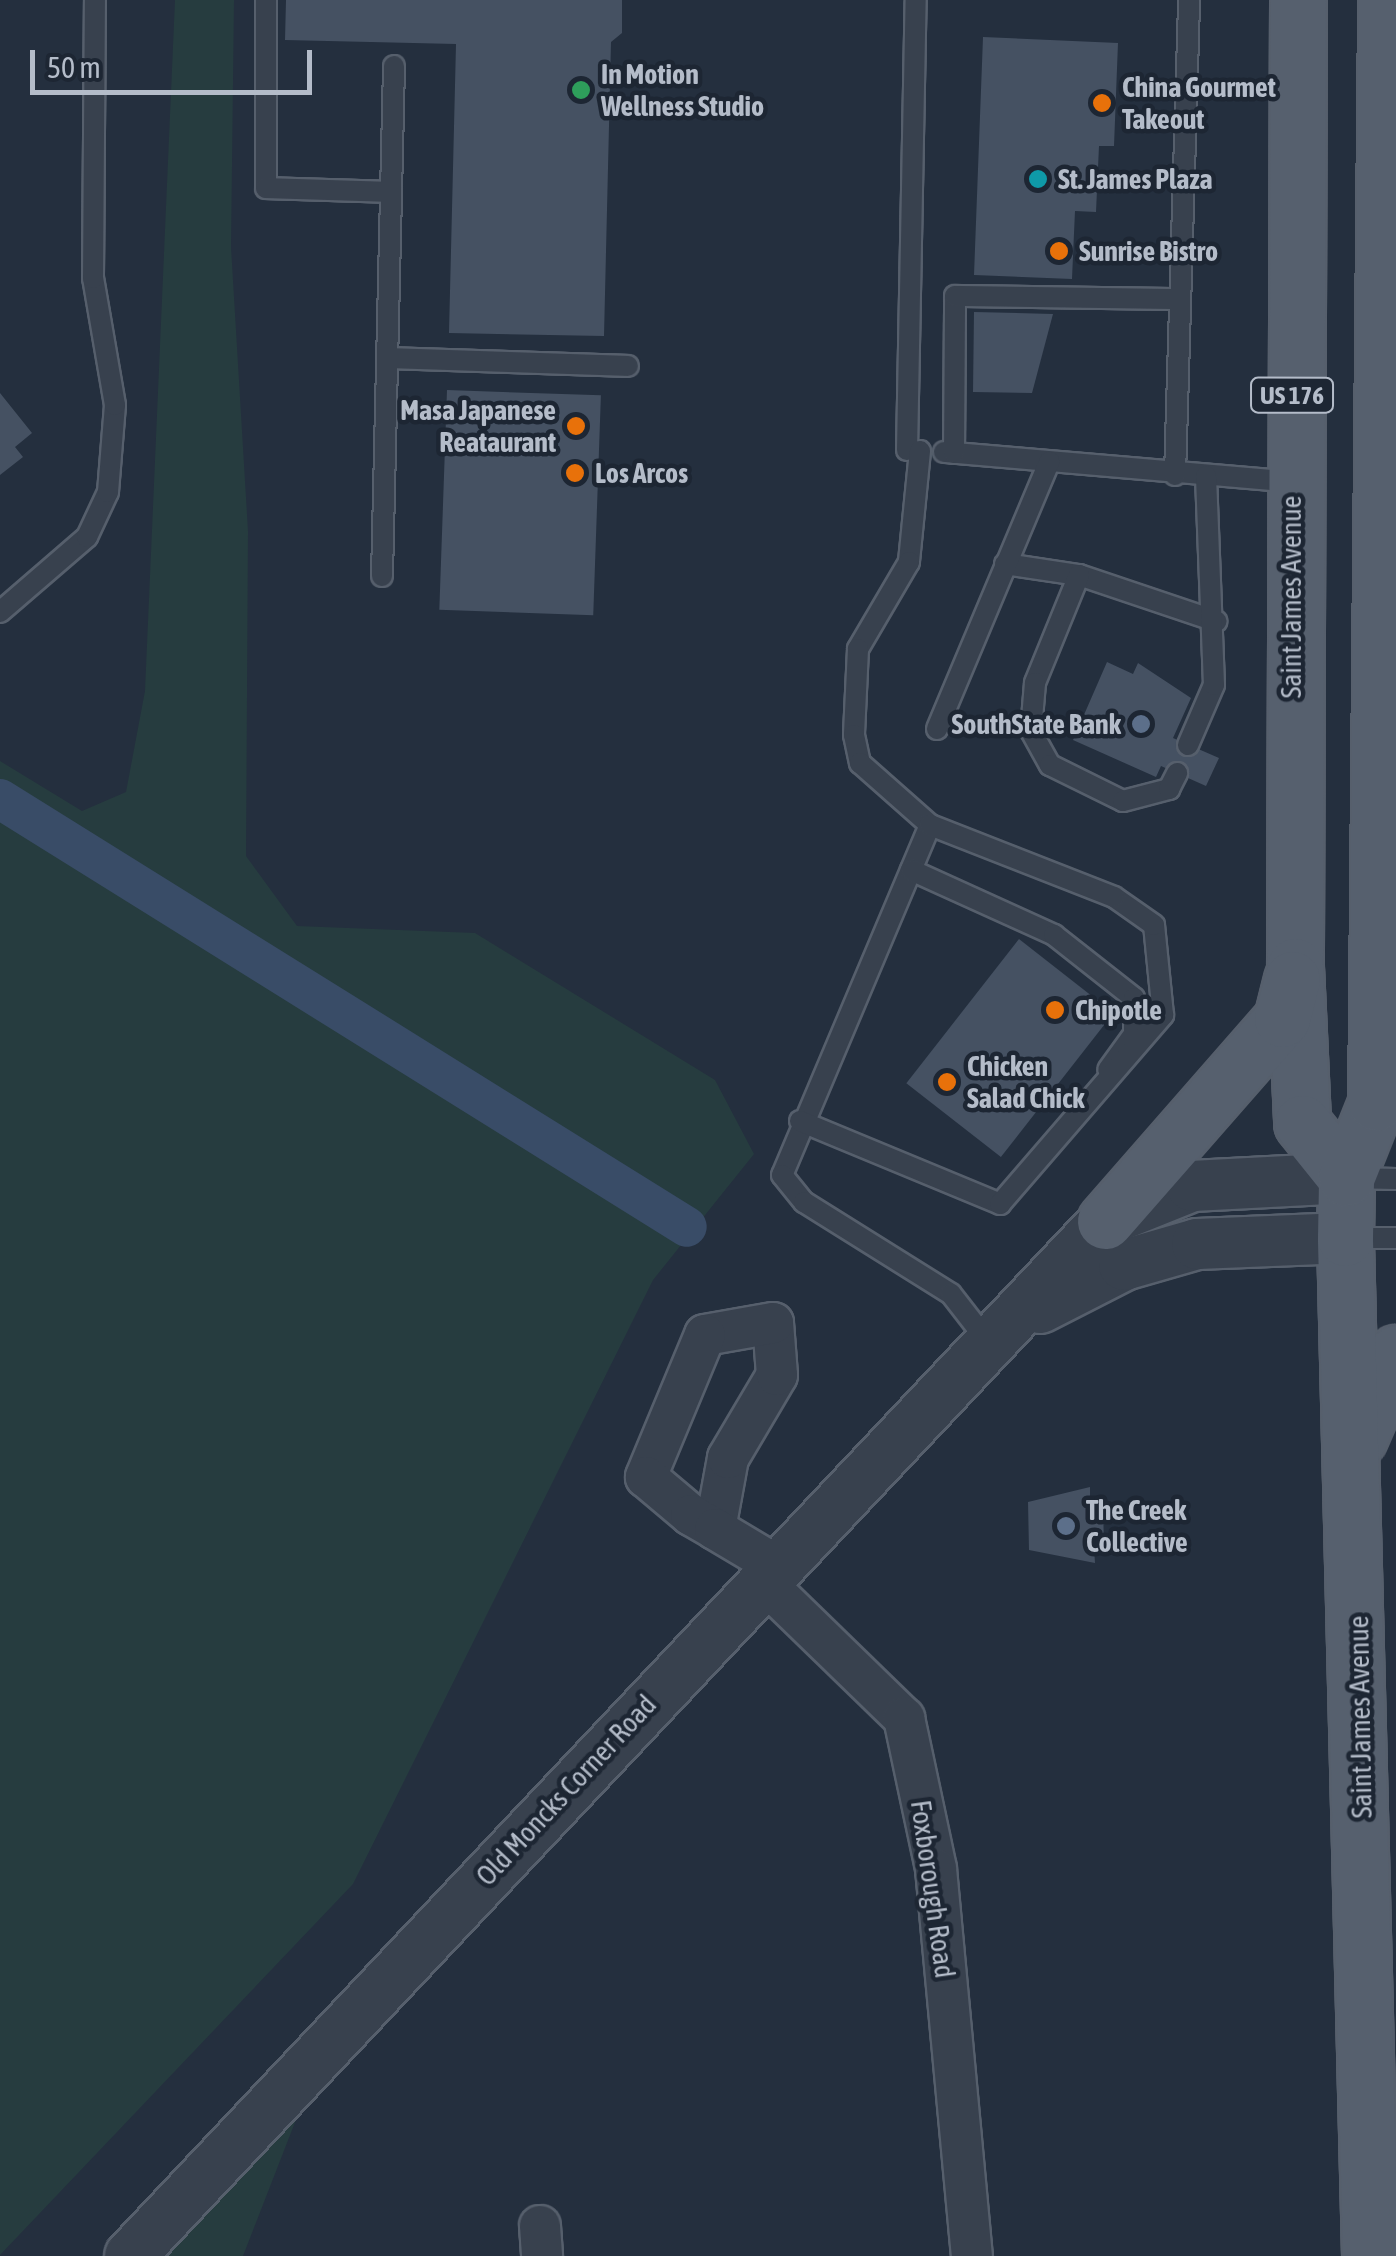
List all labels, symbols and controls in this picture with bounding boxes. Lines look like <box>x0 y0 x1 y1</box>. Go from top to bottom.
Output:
scale bar <box>35 30 318 92</box>
text: 50 m <box>47 50 101 84</box>
place label: In Motion Wellness Studio <box>601 57 764 123</box>
place label: China Gourmet Takeout <box>1122 70 1276 136</box>
marker: In Motion Wellness Studio <box>570 79 592 101</box>
marker: China Gourmet Takeout <box>1091 92 1113 114</box>
place label: St. James Plaza <box>1058 162 1212 196</box>
marker: St. James Plaza <box>1027 168 1049 190</box>
place label: Sunrise Bistro <box>1079 234 1218 268</box>
marker: Sunrise Bistro <box>1048 240 1070 262</box>
road number: US 176 <box>1250 375 1334 415</box>
place label: Masa Japanese Reataurant <box>400 393 556 459</box>
marker: Masa Japanese Reataurant <box>565 415 587 437</box>
place label: Los Arcos <box>595 456 688 490</box>
marker: Los Arcos <box>564 462 586 484</box>
street label: Saint James Avenue <box>1274 496 1308 698</box>
place label: SouthState Bank <box>952 707 1121 741</box>
marker: SouthState Bank <box>1130 713 1152 735</box>
place label: Chipotle <box>1075 993 1162 1027</box>
marker: Chipotle <box>1044 999 1066 1021</box>
place label: Chicken Salad Chick <box>967 1049 1085 1115</box>
marker: Chicken Salad Chick <box>936 1071 958 1093</box>
place label: The Creek Collective <box>1086 1493 1188 1559</box>
marker: The Creek Collective <box>1055 1515 1077 1537</box>
street label: Saint James Avenue <box>1341 1615 1379 1819</box>
street label: Old Moncks Corner Road <box>469 1688 663 1892</box>
street label: Foxborough Road <box>904 1798 962 1980</box>

